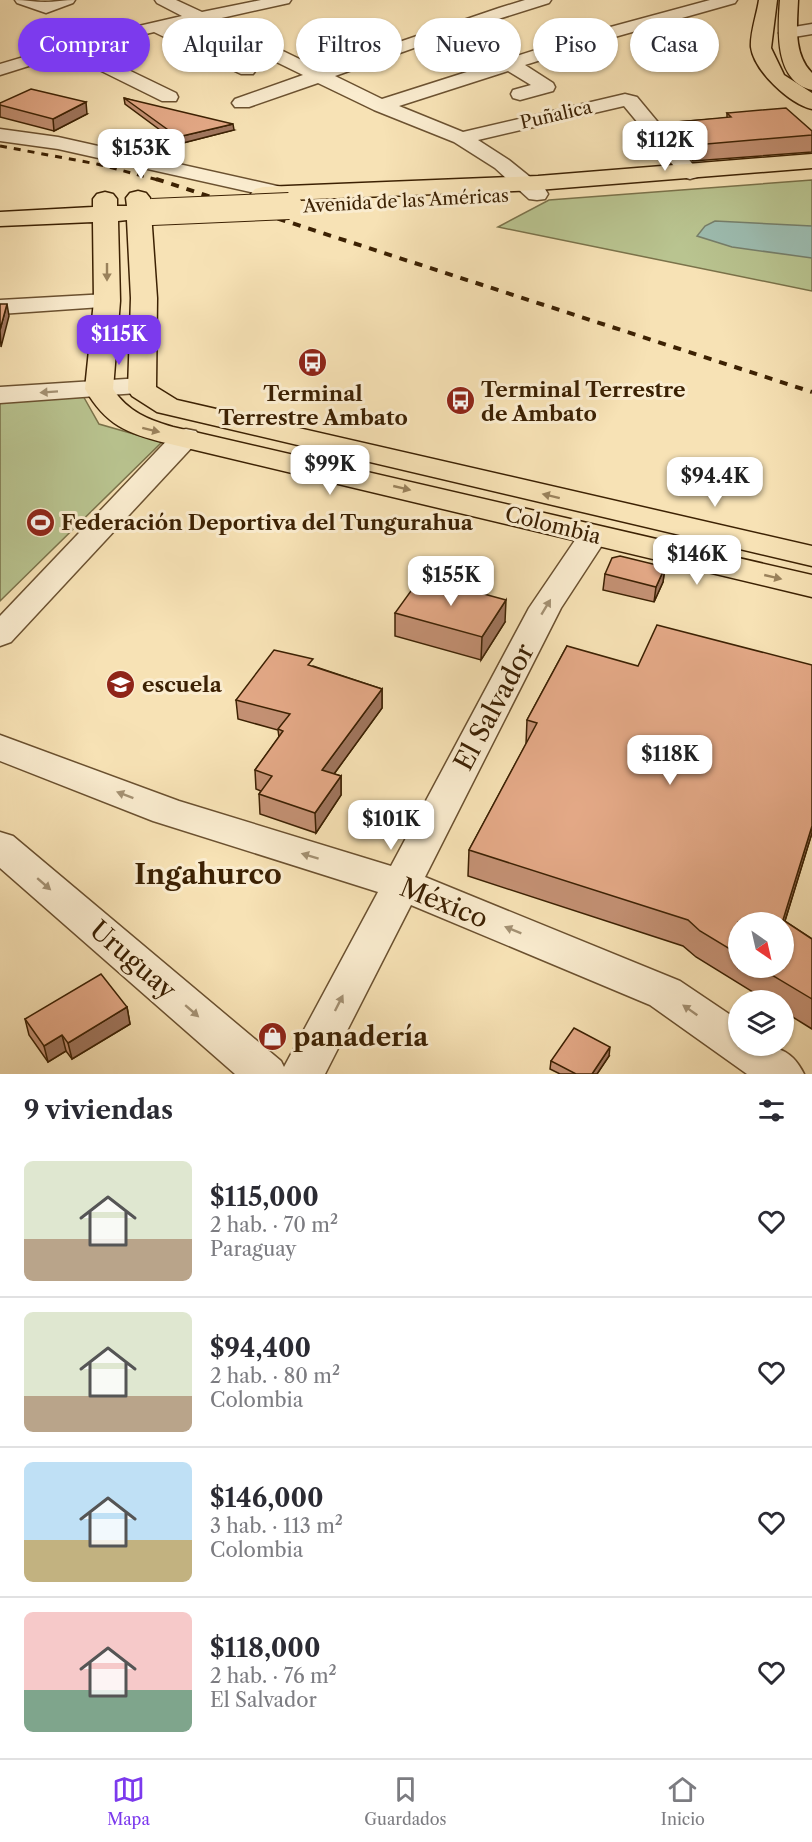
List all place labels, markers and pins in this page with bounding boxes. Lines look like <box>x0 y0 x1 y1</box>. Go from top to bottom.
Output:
pin: $112K <box>623 121 707 172</box>
pin: $153K <box>99 129 183 180</box>
pin: $115K <box>77 315 161 366</box>
bus stop icon: Terminal Terrestre Ambato <box>297 346 329 378</box>
place label: Terminal Terrestre de Ambato <box>481 377 686 426</box>
place label: Terminal Terrestre Ambato <box>218 381 408 430</box>
bus stop icon: Terminal Terrestre de Ambato <box>444 385 476 417</box>
pin: $99K <box>294 445 366 496</box>
pin: $94.4K <box>666 457 764 508</box>
sports icon: Federación Deportiva del Tungurahua <box>24 506 56 538</box>
place label: Federación Deportiva del Tungurahua <box>61 510 474 535</box>
pin: $146K <box>655 535 739 586</box>
pin: $155K <box>409 556 493 607</box>
school or university icon: escuela <box>105 668 137 700</box>
place label: escuela <box>142 672 223 697</box>
pin: $118K <box>628 735 712 786</box>
pin: $101K <box>349 800 433 851</box>
shop icon: panadería <box>256 1021 288 1053</box>
place label: panadería <box>293 1021 429 1053</box>

